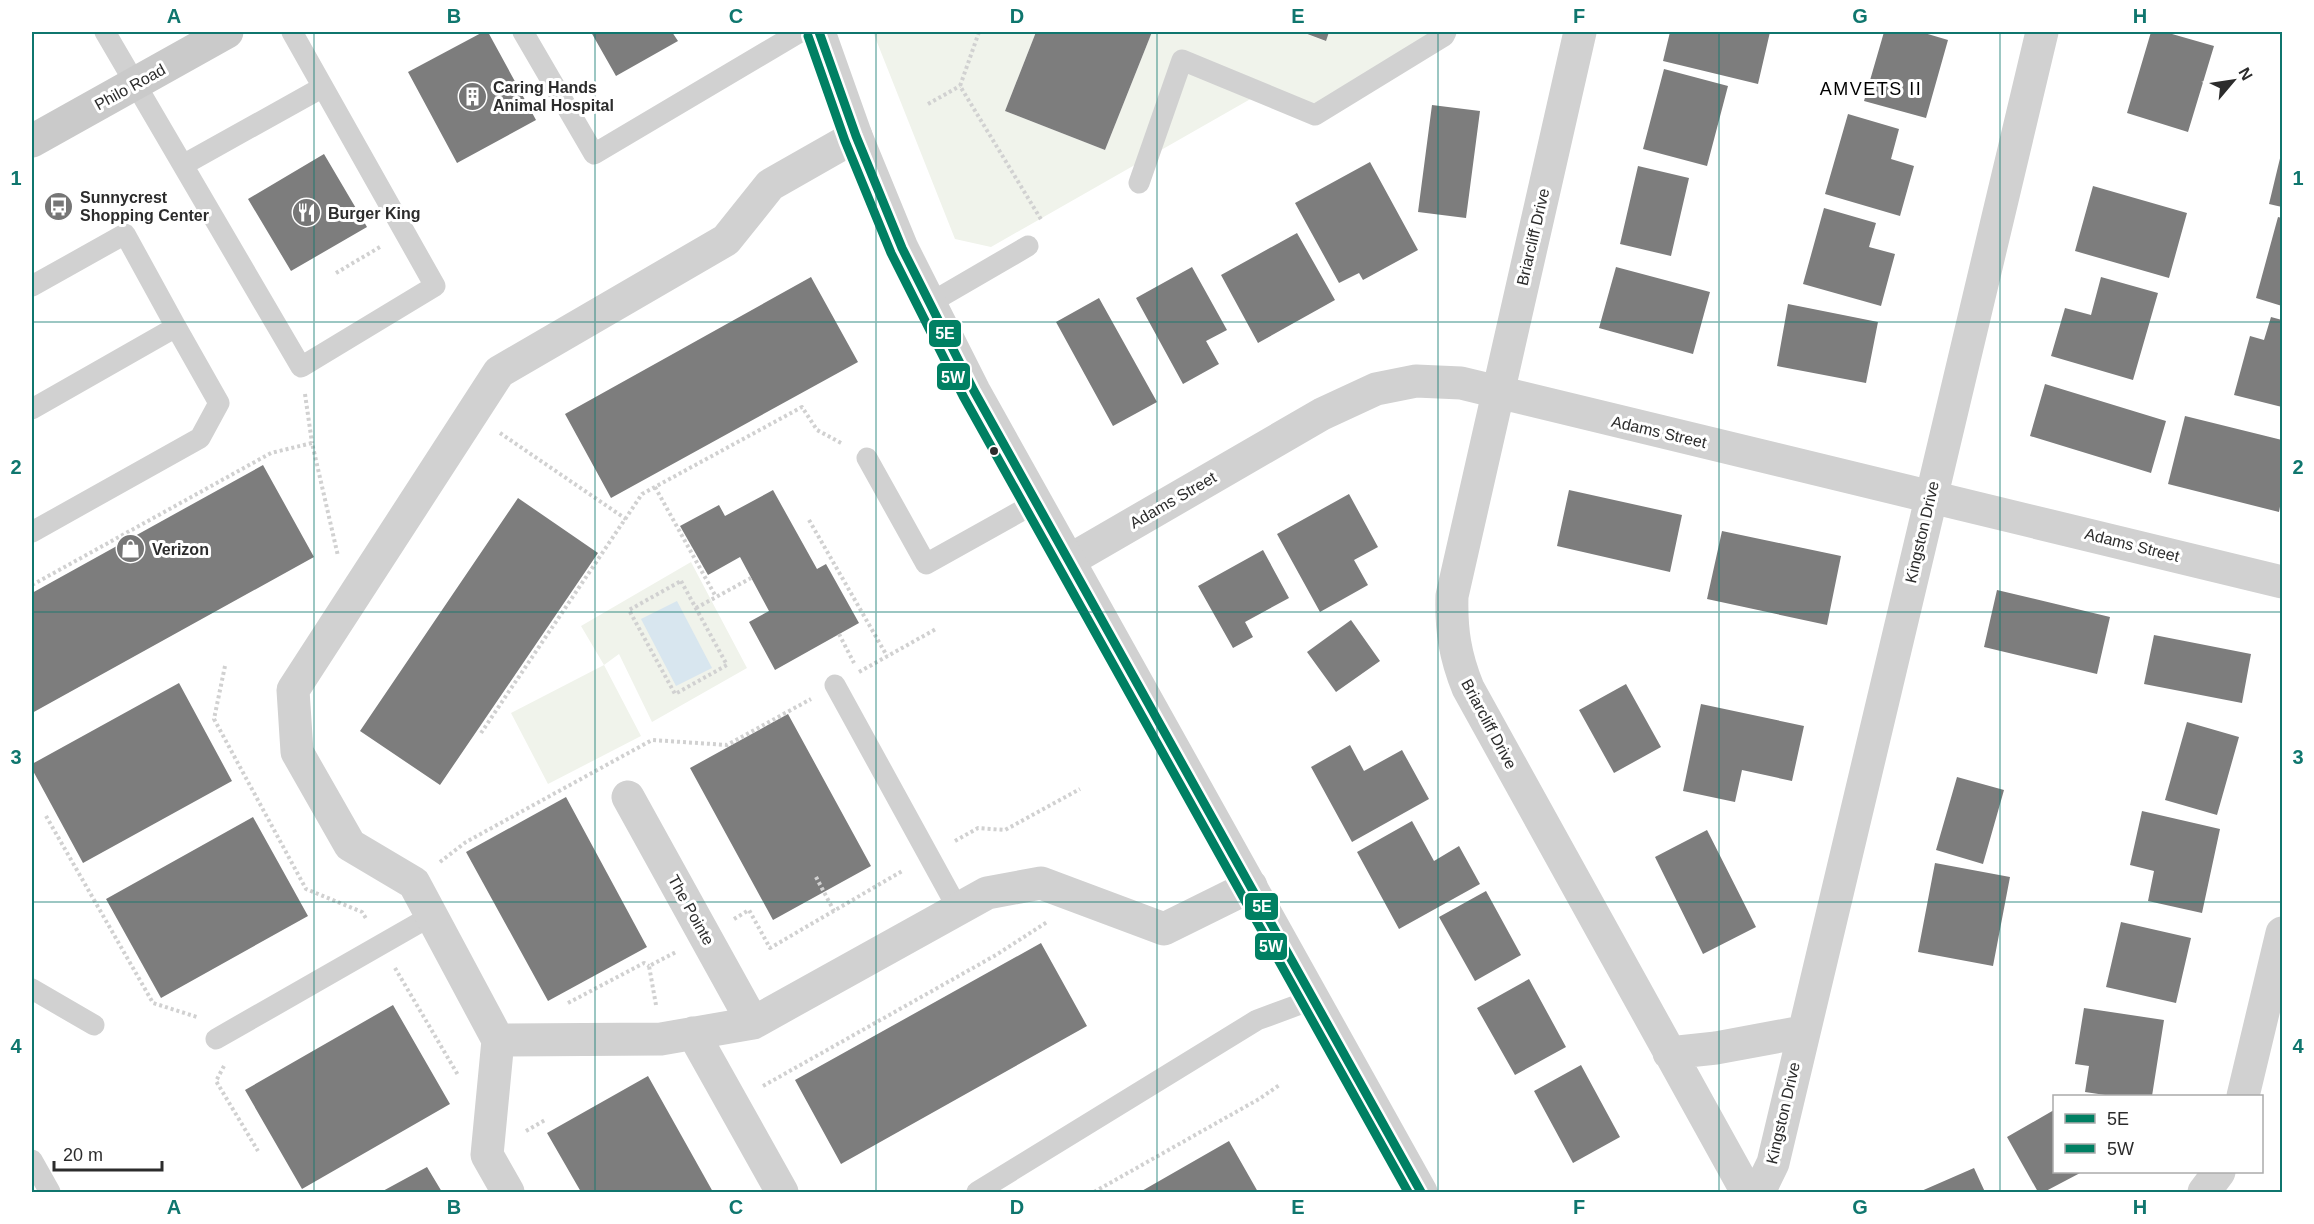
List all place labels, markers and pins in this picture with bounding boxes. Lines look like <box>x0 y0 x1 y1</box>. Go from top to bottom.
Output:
place label: Caring Hands Animal Hospital <box>493 79 614 114</box>
building icon: Caring Hands Animal Hospital <box>456 80 488 112</box>
place label: Sunnycrest Shopping Center <box>80 189 209 224</box>
bus stop icon: Sunnycrest Shopping Center <box>43 190 75 222</box>
restaurant icon: Burger King <box>291 197 323 229</box>
place label: Burger King <box>328 205 420 222</box>
unlabelled marker <box>988 445 1000 457</box>
shop icon: Verizon <box>115 533 147 565</box>
place label: Verizon <box>152 541 209 558</box>

